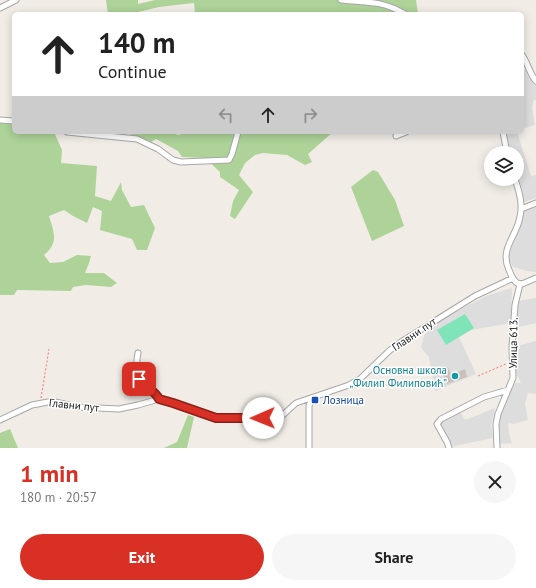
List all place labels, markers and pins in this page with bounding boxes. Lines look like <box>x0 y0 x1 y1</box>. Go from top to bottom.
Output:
pin <box>122 362 156 396</box>
place label: Основна школа „Филип Филиповић” <box>350 363 447 390</box>
marker: Основна школа „Филип Филиповић” <box>450 371 460 381</box>
place label: Лозница <box>322 393 364 407</box>
marker: Лозница <box>310 395 320 405</box>

